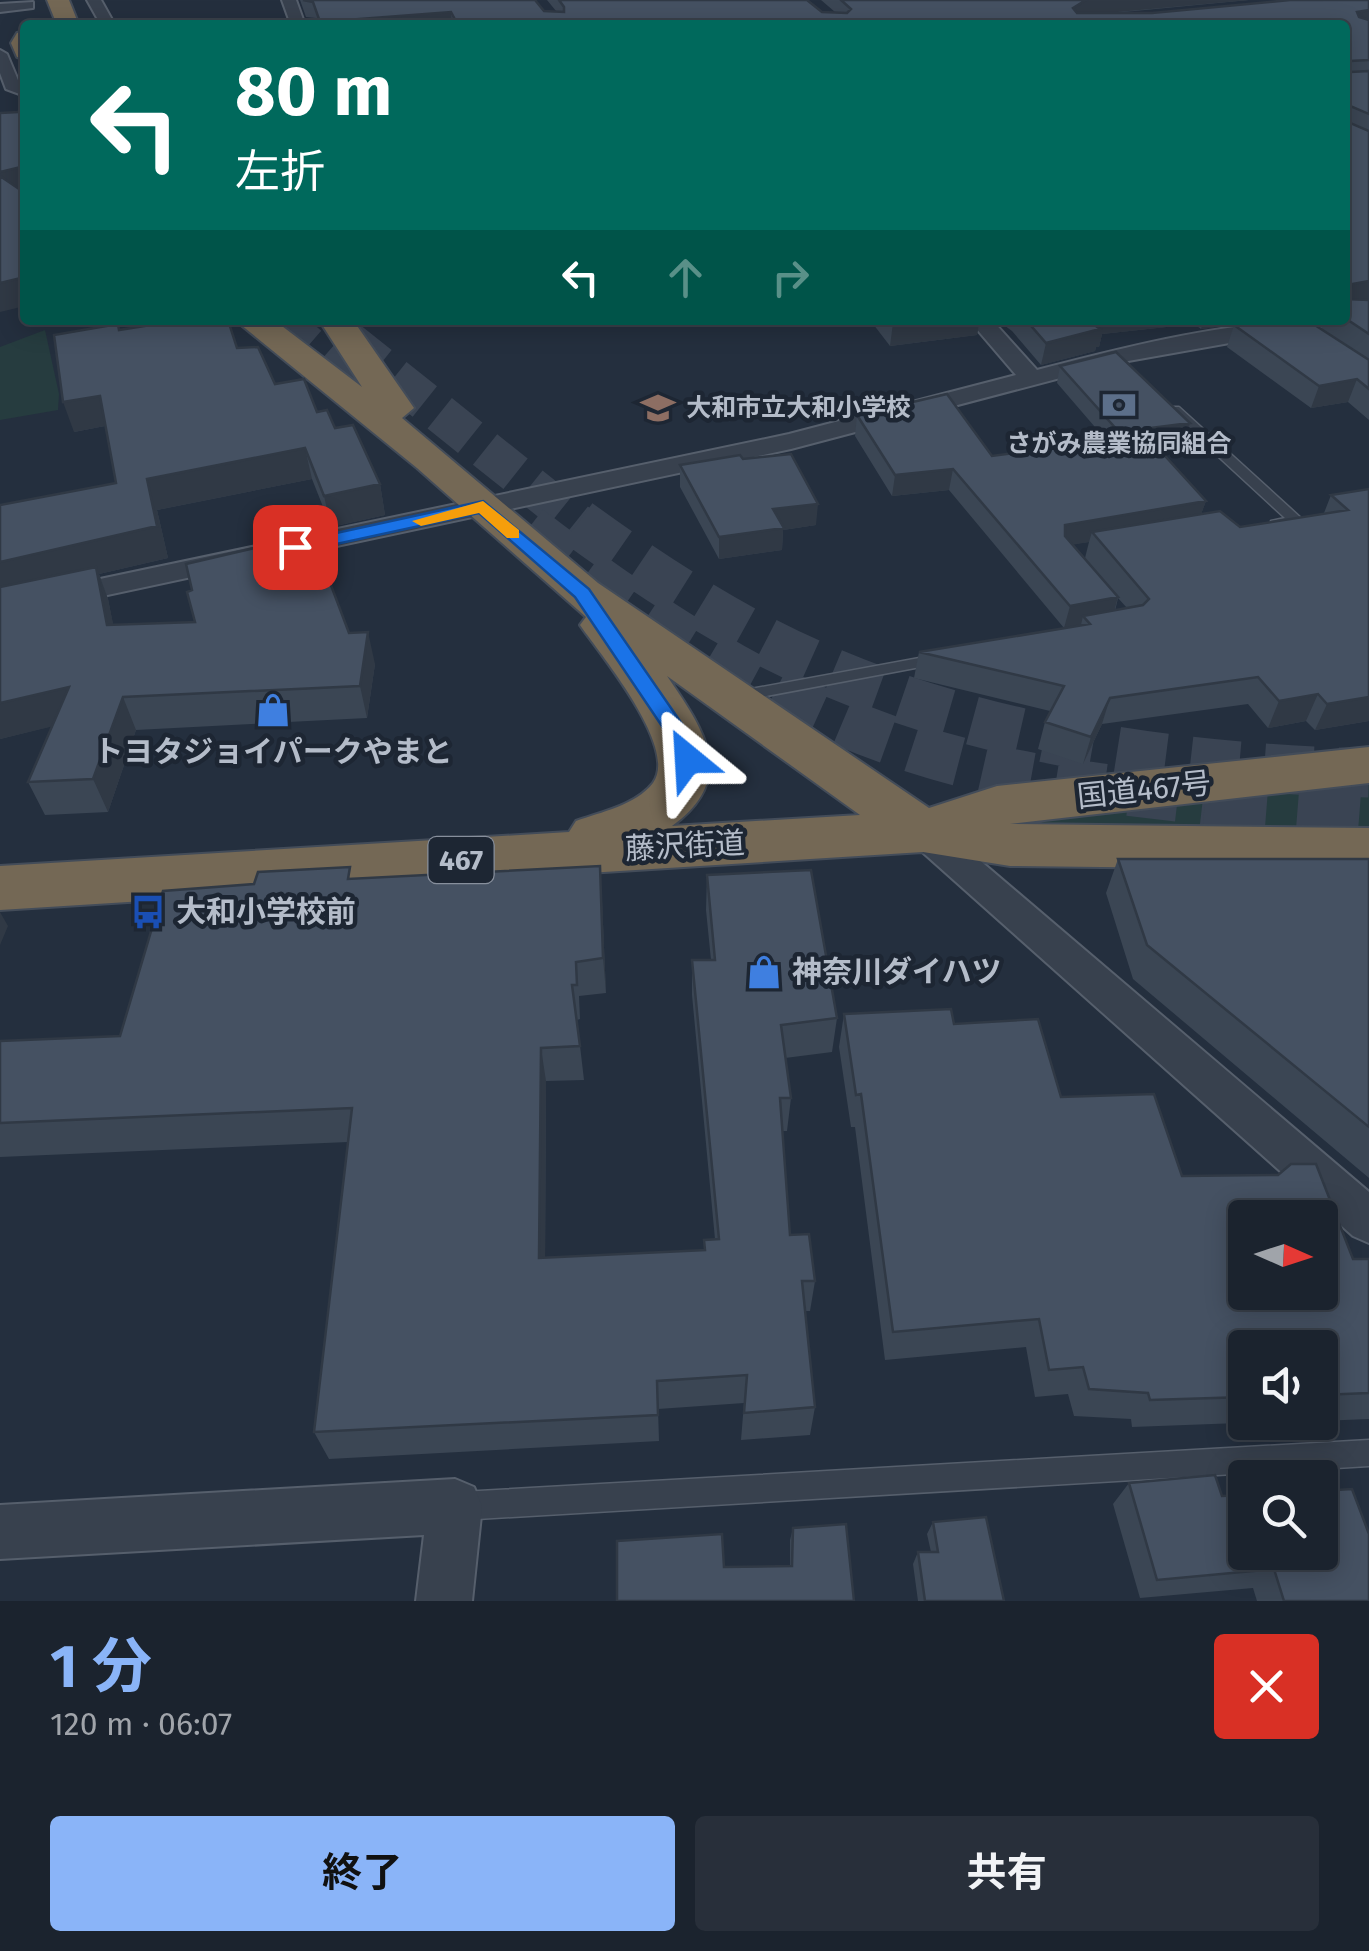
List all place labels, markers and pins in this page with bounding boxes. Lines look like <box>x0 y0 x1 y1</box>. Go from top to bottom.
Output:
bank icon: さがみ農業協同組合 <box>1100 386 1138 424</box>
school or university icon: 大和市立大和小学校 <box>639 389 677 427</box>
place label: 大和市立大和小学校 <box>686 393 911 423</box>
place label: さがみ農業協同組合 <box>1006 429 1232 459</box>
pin <box>253 505 338 590</box>
shop icon: トヨタジョイパークやまと <box>254 691 292 729</box>
place label: トヨタジョイパークやまと <box>93 734 453 770</box>
bus stop icon: 大和小学校前 <box>129 893 167 931</box>
place label: 大和小学校前 <box>176 894 356 930</box>
shop icon: 神奈川ダイハツ <box>745 953 783 991</box>
place label: 神奈川ダイハツ <box>792 954 1001 990</box>

